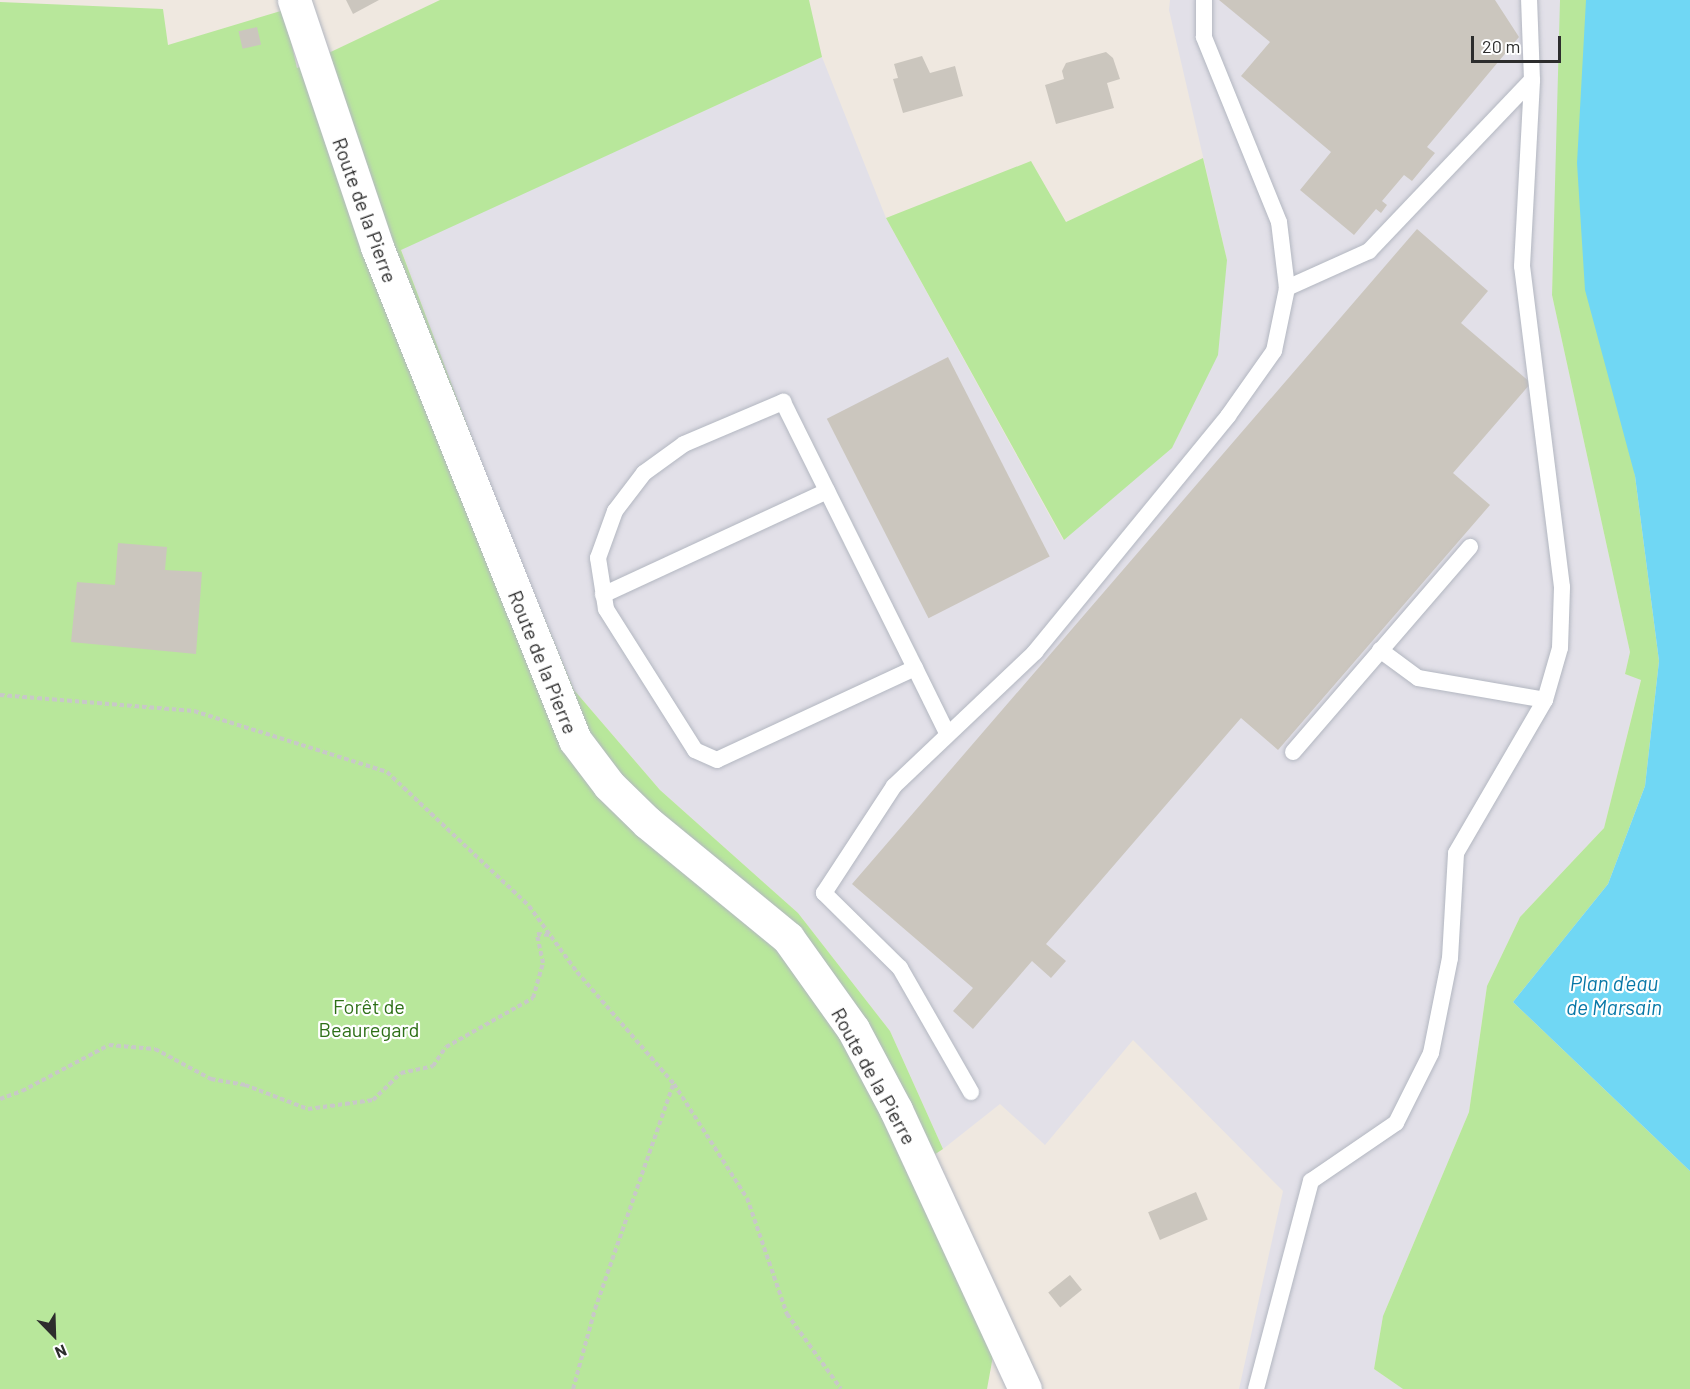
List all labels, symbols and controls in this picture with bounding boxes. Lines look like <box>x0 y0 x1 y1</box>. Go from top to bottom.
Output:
scale bar <box>1474 24 1564 62</box>
text: 20 m <box>1482 35 1520 57</box>
street label: Route de la Pierre <box>328 134 402 286</box>
street label: Route de la Pierre <box>503 587 583 737</box>
water label: Plan d'eau de Marsain <box>1566 970 1662 1020</box>
park label: Forêt de Beauregard <box>319 994 419 1041</box>
street label: Route de la Pierre <box>827 1003 921 1149</box>
north arrow <box>24 1305 84 1365</box>
text: N <box>53 1341 70 1363</box>

